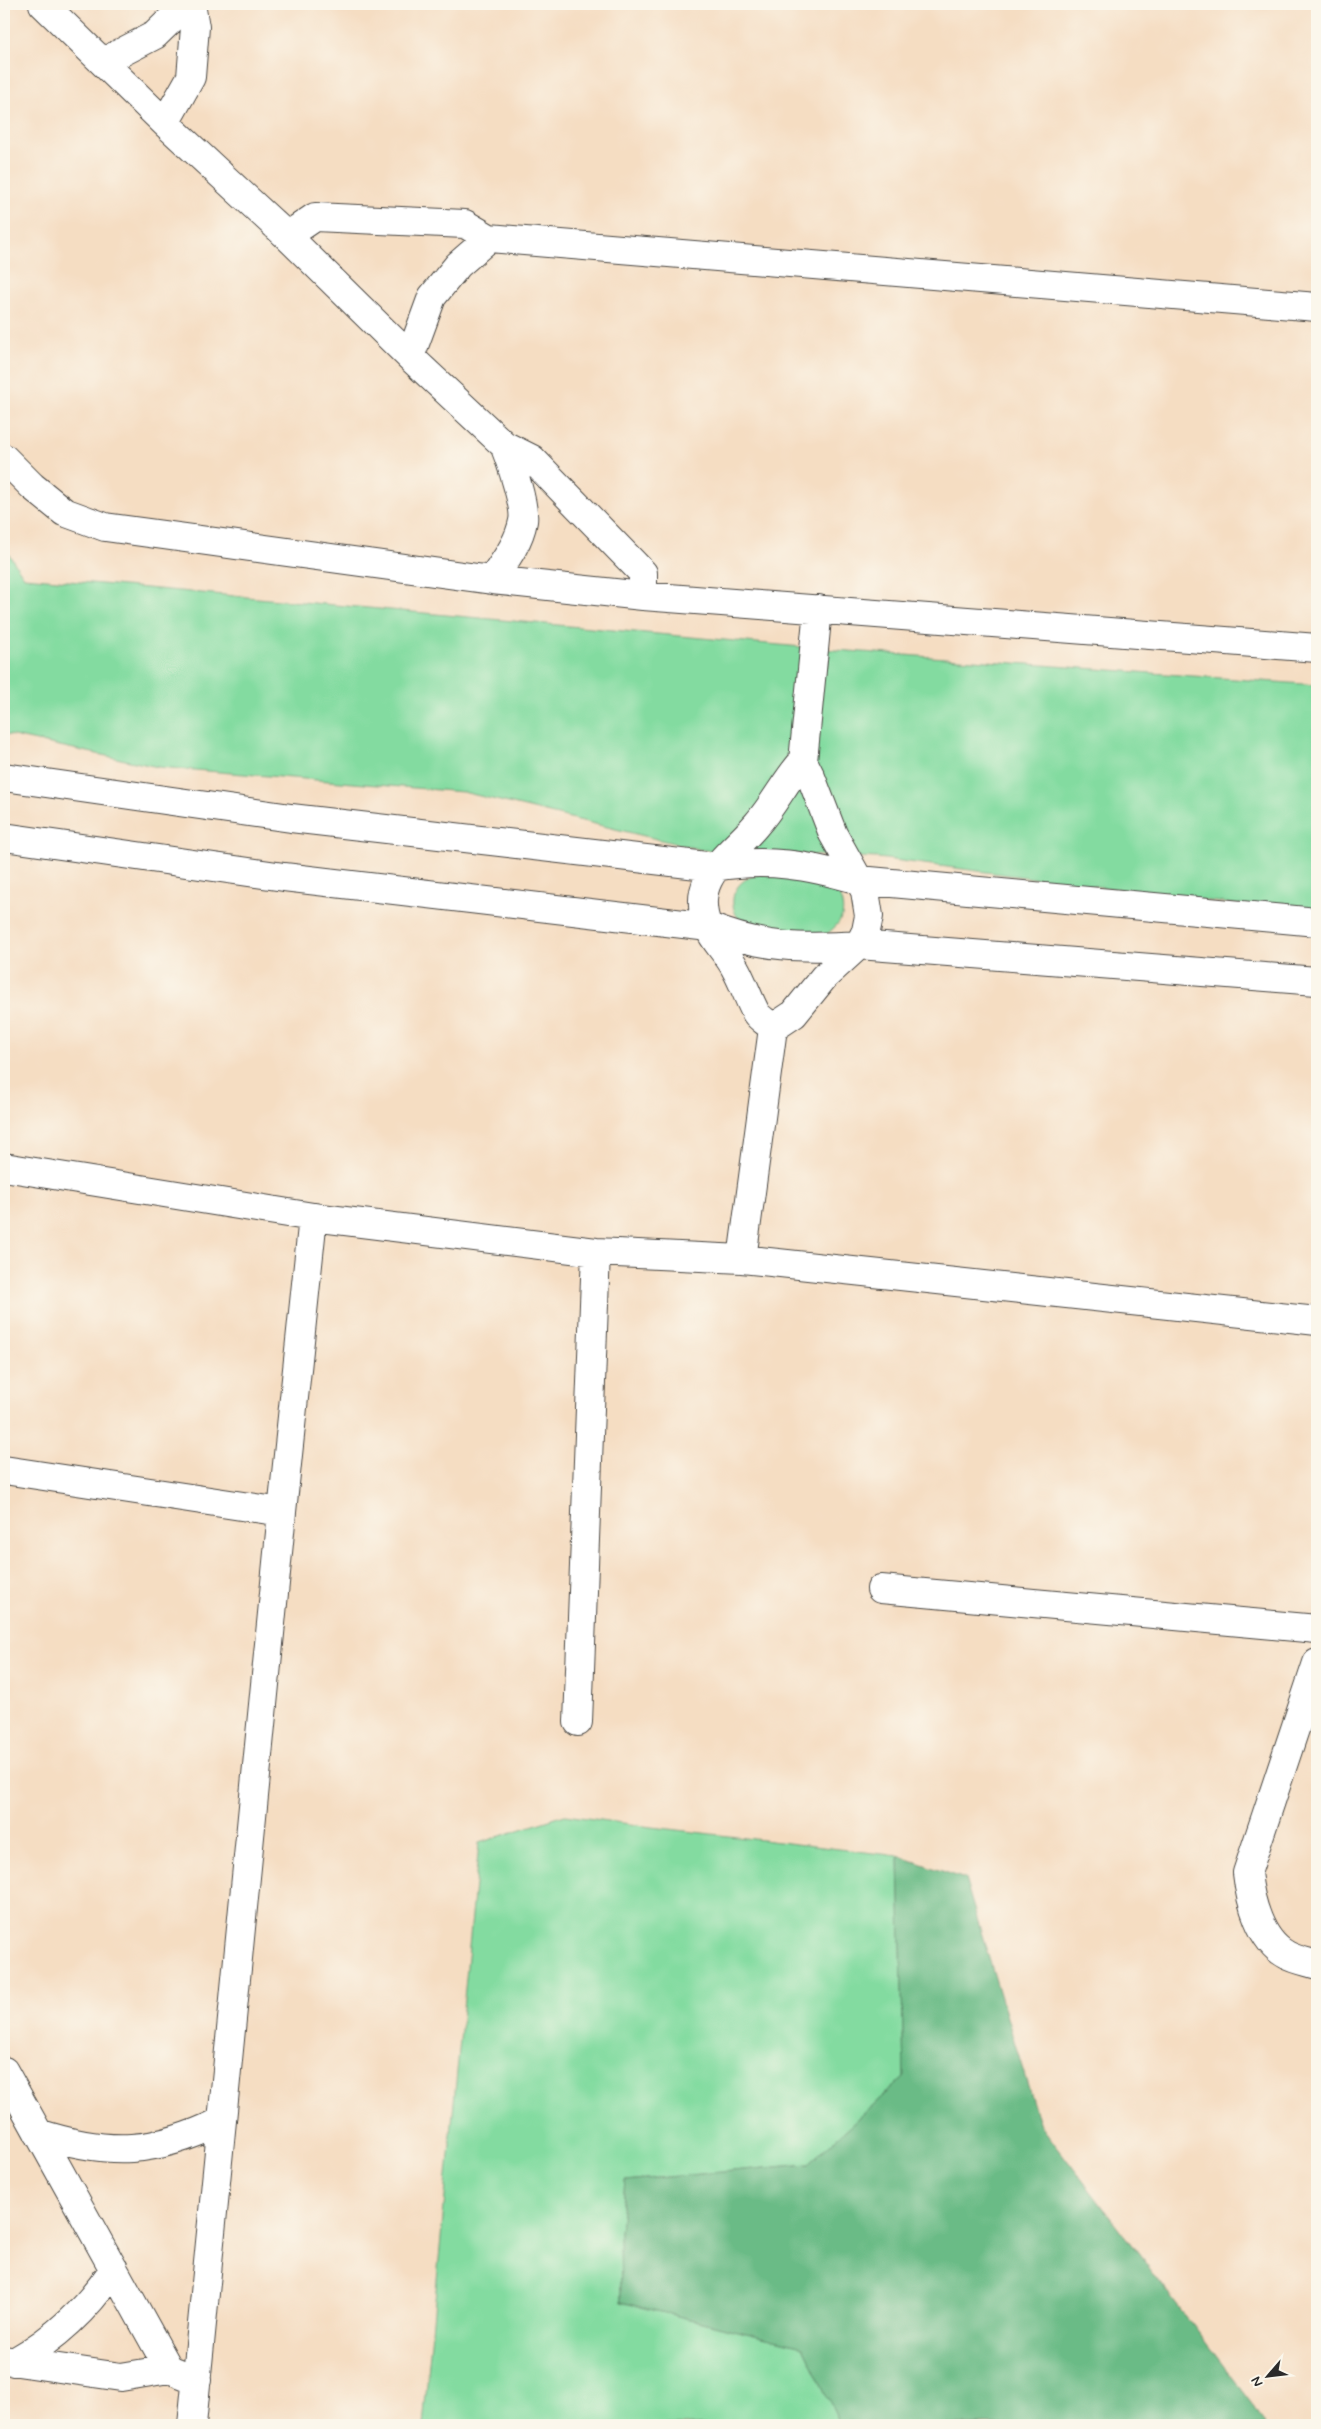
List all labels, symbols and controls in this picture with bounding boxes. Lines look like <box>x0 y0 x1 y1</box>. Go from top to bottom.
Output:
north arrow <box>1244 2352 1294 2402</box>
text: N <box>1247 2373 1268 2390</box>

